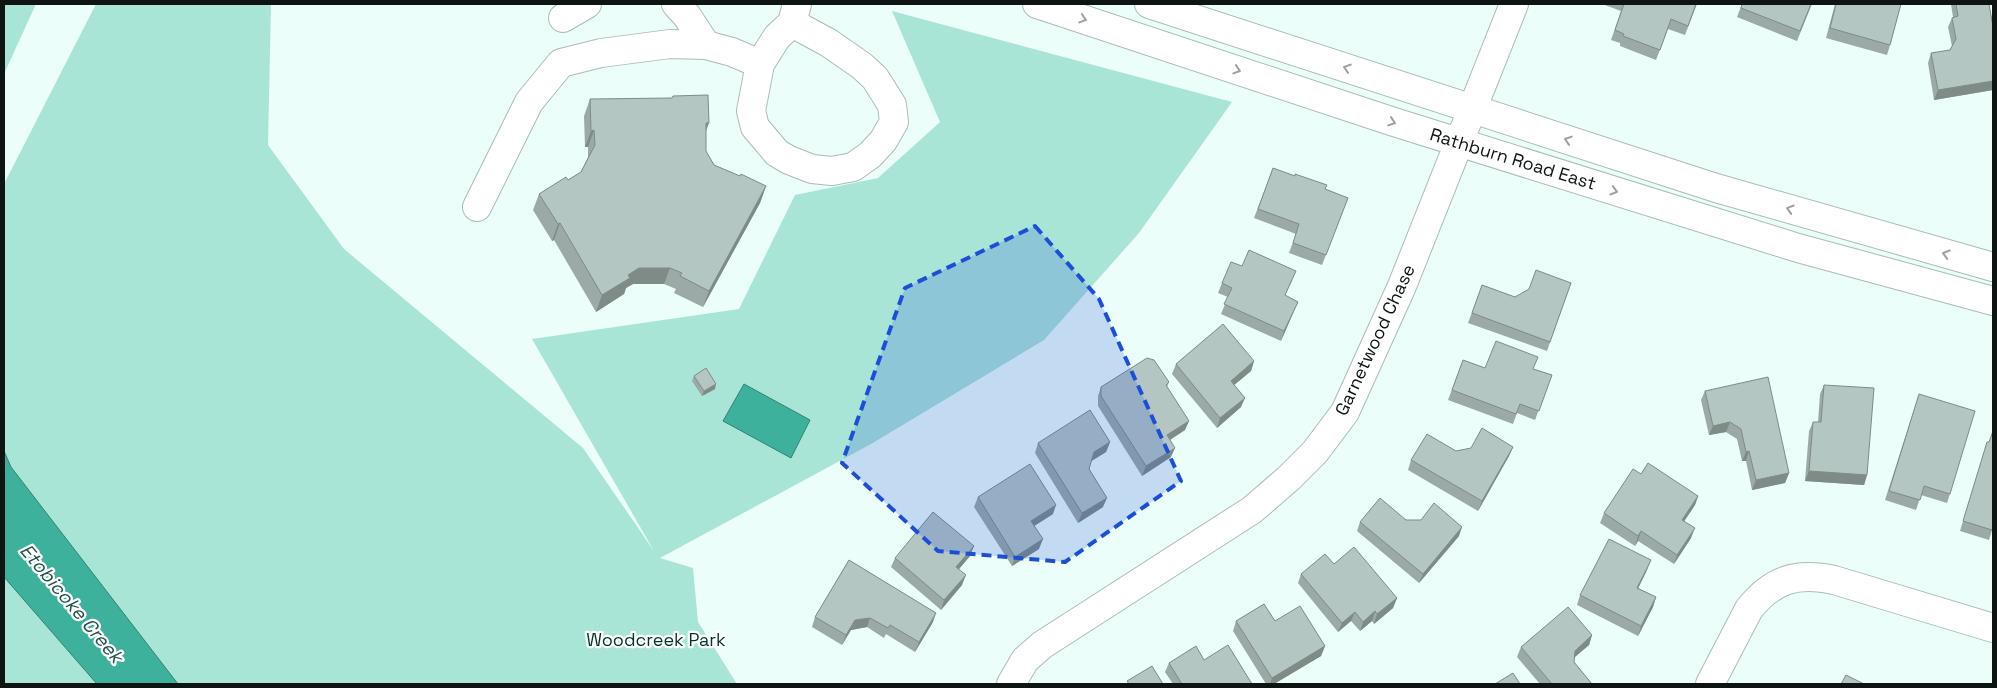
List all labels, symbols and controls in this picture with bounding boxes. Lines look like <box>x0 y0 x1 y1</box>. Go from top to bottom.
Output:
one-way arrow <box>1079 13 1087 23</box>
one-way arrow <box>1343 64 1352 74</box>
one-way arrow <box>1233 65 1241 75</box>
one-way arrow <box>1387 116 1395 126</box>
street label: Rathburn Road East <box>1427 122 1599 195</box>
one-way arrow <box>1564 136 1573 146</box>
one-way arrow <box>1609 185 1617 195</box>
one-way arrow <box>1786 205 1795 215</box>
one-way arrow <box>1943 249 1951 259</box>
street label: Garnetwood Chase <box>1329 260 1420 419</box>
water label: Etobicoke Creek <box>14 538 131 670</box>
park label: Woodcreek Park <box>586 628 726 651</box>

